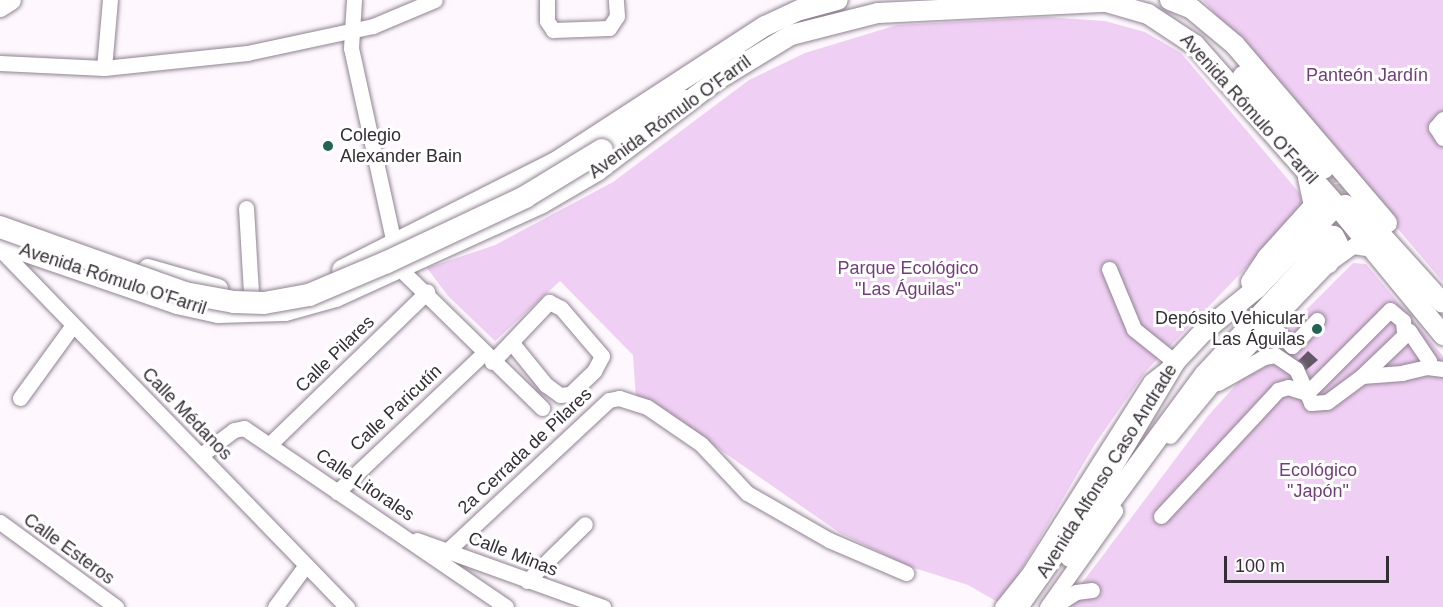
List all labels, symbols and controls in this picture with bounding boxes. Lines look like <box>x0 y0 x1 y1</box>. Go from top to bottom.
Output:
street label: Avenida Rómulo O'Farril <box>1176 29 1322 189</box>
street label: Avenida Rómulo O'Farril <box>585 51 755 183</box>
park label: Panteón Jardín <box>1306 64 1428 86</box>
place label: Colegio Alexander Bain <box>340 125 462 168</box>
marker: Colegio Alexander Bain <box>321 139 335 153</box>
street label: Avenida Rómulo O'Farril <box>17 239 209 319</box>
park label: Parque Ecológico "Las Águilas" <box>837 258 979 300</box>
place label: Depósito Vehicular Las Águilas <box>1155 308 1305 350</box>
street label: Calle Pilares <box>291 311 379 397</box>
marker: Depósito Vehicular Las Águilas <box>1310 322 1324 336</box>
street label: Avenida Alfonso Caso Andrade <box>1032 359 1182 583</box>
street label: Calle Paricutín <box>346 360 446 456</box>
street label: Calle Médanos <box>138 363 236 465</box>
street label: 2a Cerrada de Pilares <box>454 383 596 519</box>
street label: Calle Litorales <box>312 444 418 526</box>
park label: Ecológico "Japón" <box>1279 460 1357 502</box>
street label: Calle Esteros <box>19 509 119 589</box>
street label: Calle Minas <box>465 527 561 581</box>
scale bar <box>1227 544 1392 582</box>
text: 100 m <box>1235 556 1285 576</box>

